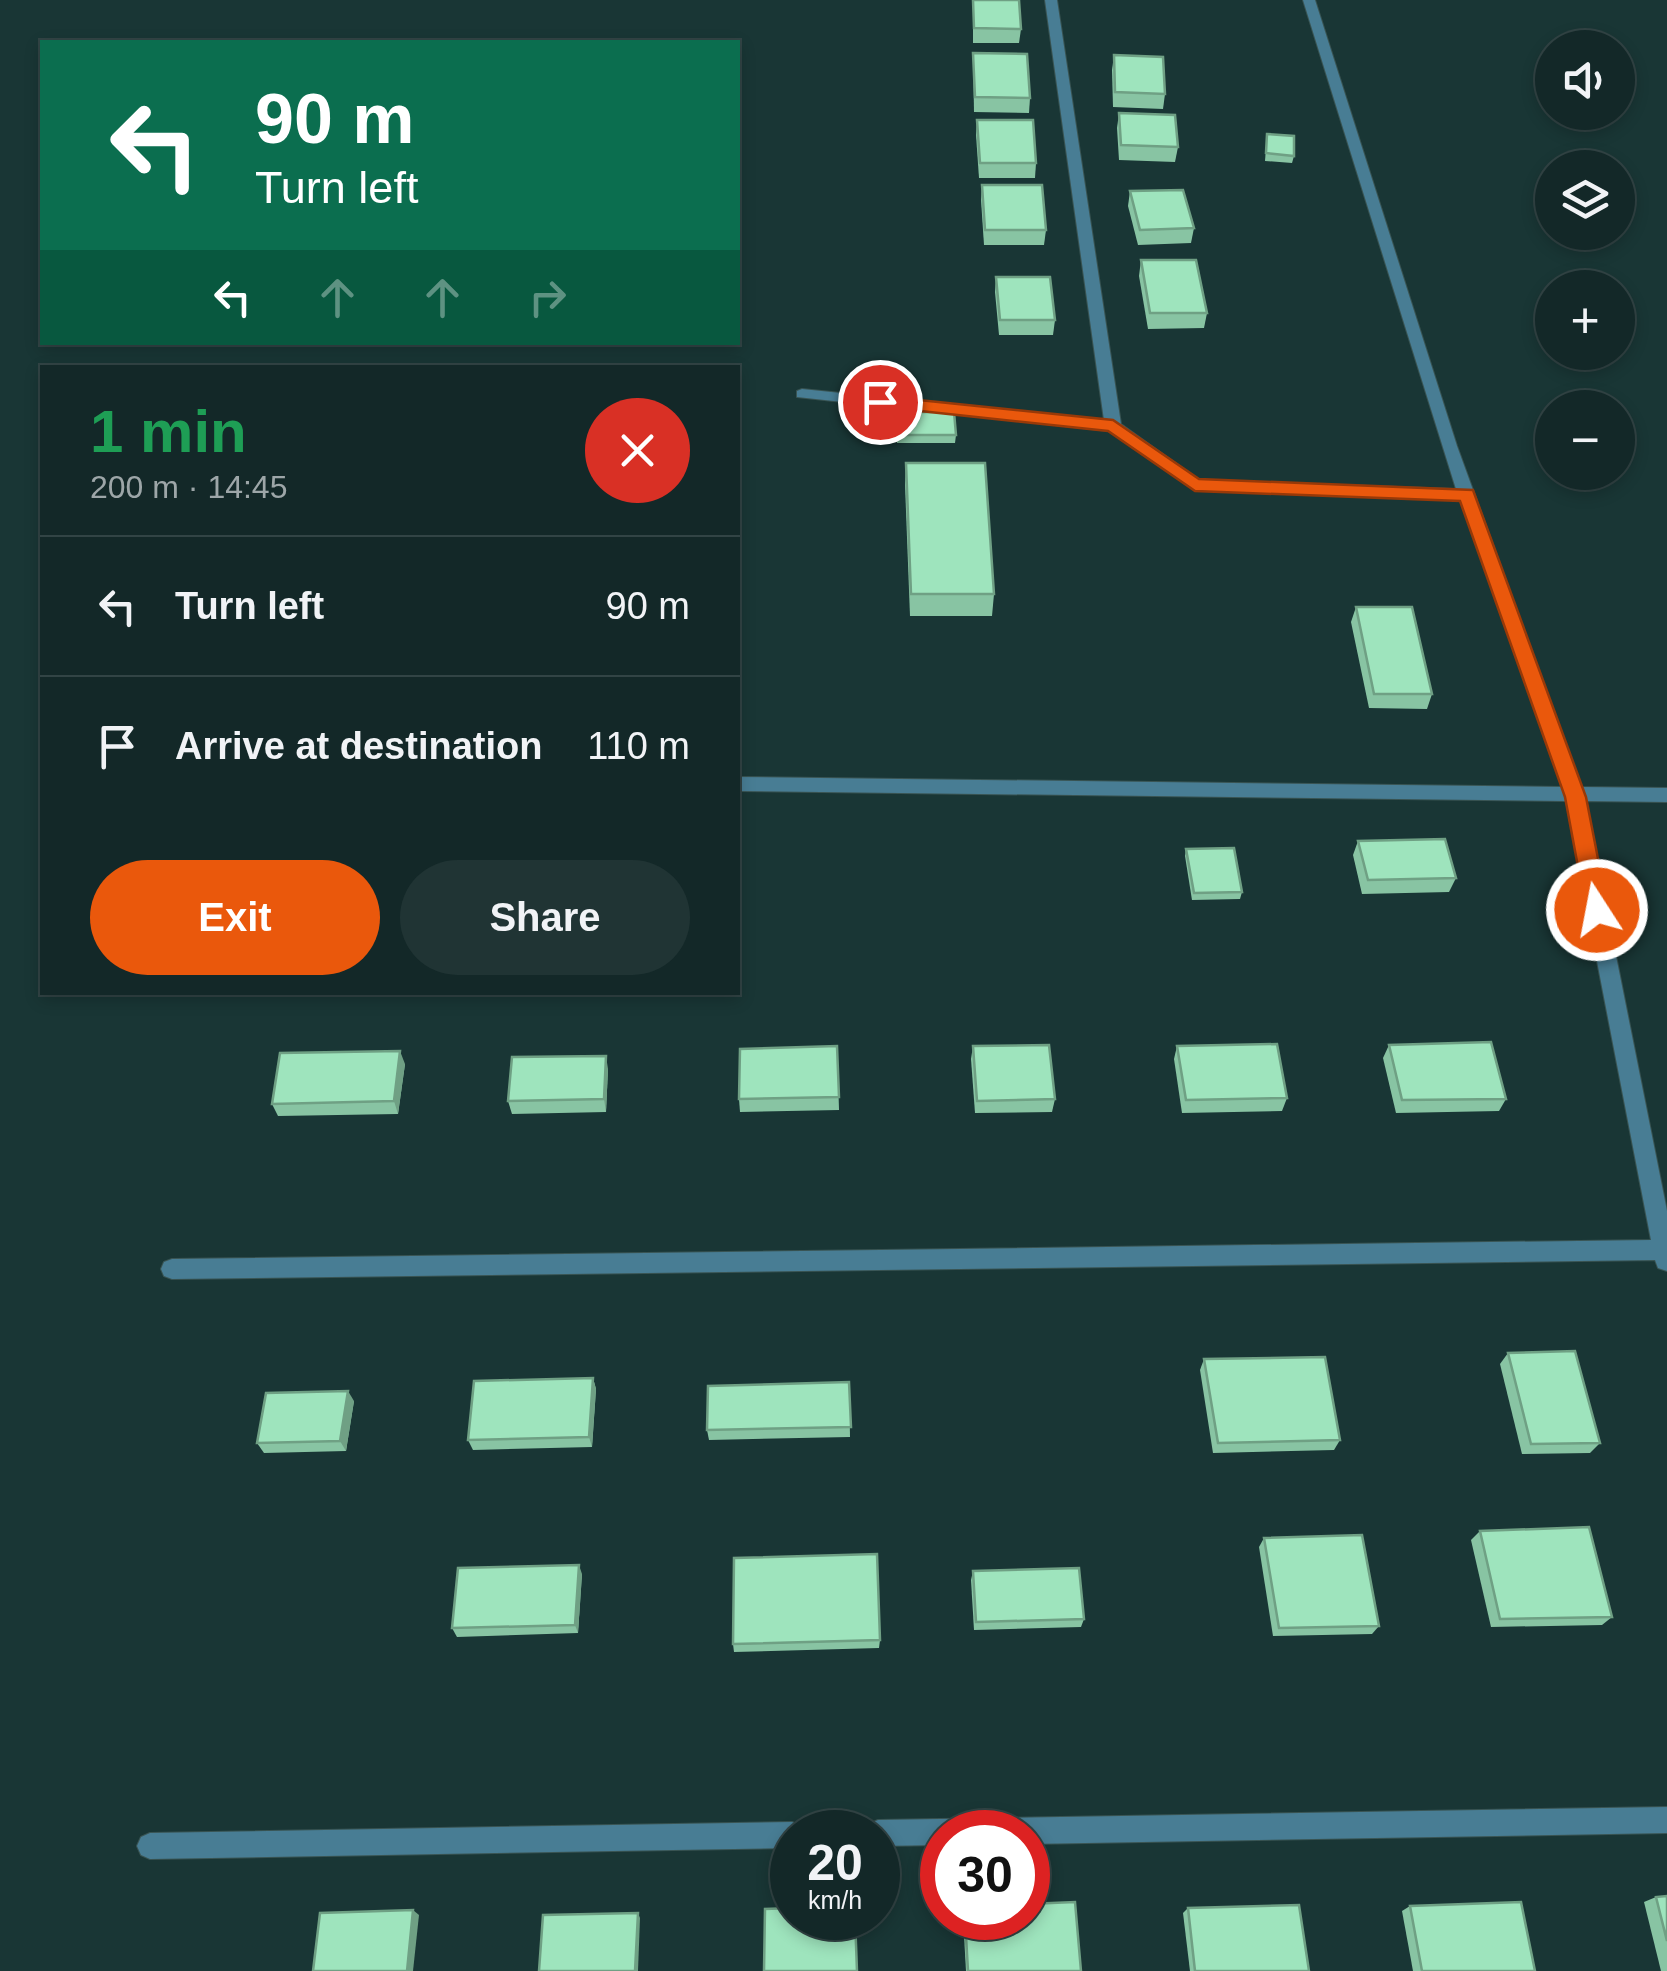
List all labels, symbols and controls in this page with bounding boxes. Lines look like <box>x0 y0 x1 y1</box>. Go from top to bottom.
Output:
map controls <box>1535 30 1635 490</box>
button: sound <box>1535 30 1635 130</box>
icon: left <box>90 80 220 210</box>
text: 90 m <box>255 80 415 158</box>
button: layers <box>1535 150 1635 250</box>
text: Turn left <box>255 162 418 213</box>
icon: left <box>205 270 260 325</box>
icon: ahead <box>310 270 365 325</box>
icon: ahead <box>415 270 470 325</box>
icon: right <box>520 270 575 325</box>
button: + <box>1535 270 1635 370</box>
pin <box>838 360 923 445</box>
icon: arrive <box>853 375 908 430</box>
button: − <box>1535 390 1635 490</box>
text: 1 min <box>90 398 247 465</box>
button: close <box>585 398 690 503</box>
text: 200 m · 14:45 <box>90 469 287 505</box>
icon: left <box>90 579 145 634</box>
text: Turn left <box>175 585 324 627</box>
text: 90 m <box>606 585 690 627</box>
icon: arrive <box>90 719 145 774</box>
text: Arrive at destination <box>175 725 542 767</box>
text: 110 m <box>587 725 690 767</box>
position arrow <box>1545 858 1649 962</box>
button: Exit <box>90 860 380 975</box>
button: Share <box>400 860 690 975</box>
speed limit sign: 30 <box>920 1810 1050 1940</box>
text: 20 <box>807 1835 863 1891</box>
text: km/h <box>808 1886 862 1914</box>

